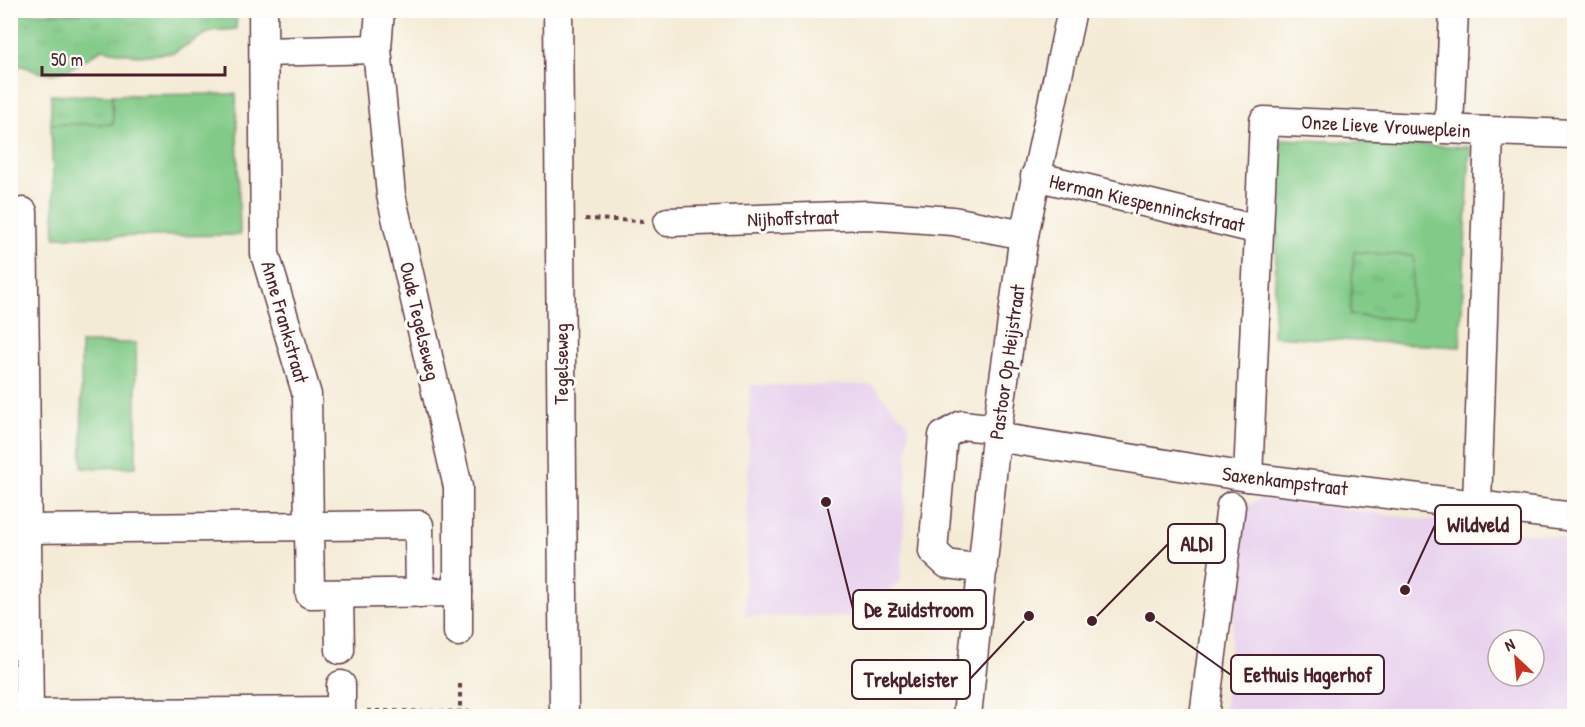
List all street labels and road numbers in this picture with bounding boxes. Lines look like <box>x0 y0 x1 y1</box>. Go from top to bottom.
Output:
street label: Onze Lieve Vrouweplein <box>1301 108 1471 143</box>
street label: Herman Kiespenninckstraat <box>1047 167 1249 238</box>
street label: Nijhoffstraat <box>747 202 840 233</box>
street label: Anne Frankstraat <box>255 258 316 387</box>
street label: Oude Tegelseweg <box>394 259 447 383</box>
street label: Pastoor Op Heijstraat <box>982 282 1031 441</box>
street label: Tegelseweg <box>547 323 574 405</box>
street label: Saxenkampstraat <box>1221 459 1350 502</box>

